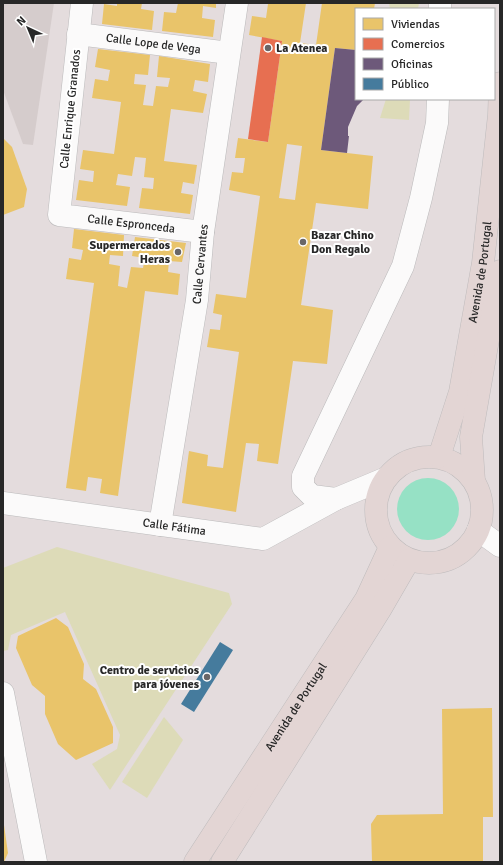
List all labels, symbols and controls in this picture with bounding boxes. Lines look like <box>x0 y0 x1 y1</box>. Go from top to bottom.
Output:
north arrow <box>8 8 48 48</box>
legend <box>355 8 495 100</box>
text: N <box>14 14 29 29</box>
text: Viviendas <box>391 17 440 32</box>
street label: Calle Lope de Vega <box>105 31 202 57</box>
text: Comercios <box>391 37 445 52</box>
place label: La Atenea <box>276 41 328 56</box>
marker: La Atenea <box>263 43 273 53</box>
street label: Calle Enrique Granados <box>57 49 84 170</box>
text: Oficinas <box>391 57 433 72</box>
text: Público <box>391 77 429 92</box>
street label: Calle Espronceda <box>86 211 176 237</box>
street label: Avenida de Portugal <box>465 220 496 324</box>
street label: Calle Cervantes <box>189 223 212 305</box>
place label: Bazar Chino Don Regalo <box>311 228 374 257</box>
marker: Bazar Chino Don Regalo <box>298 237 308 247</box>
place label: Supermercados Heras <box>89 238 171 267</box>
marker: Supermercados Heras <box>173 247 183 257</box>
street label: Calle Fátima <box>142 515 207 539</box>
street label: Avenida de Portugal <box>262 660 331 754</box>
place label: Centro de servicios para jóvenes <box>100 663 200 692</box>
marker: Centro de servicios para jóvenes <box>202 672 212 682</box>

